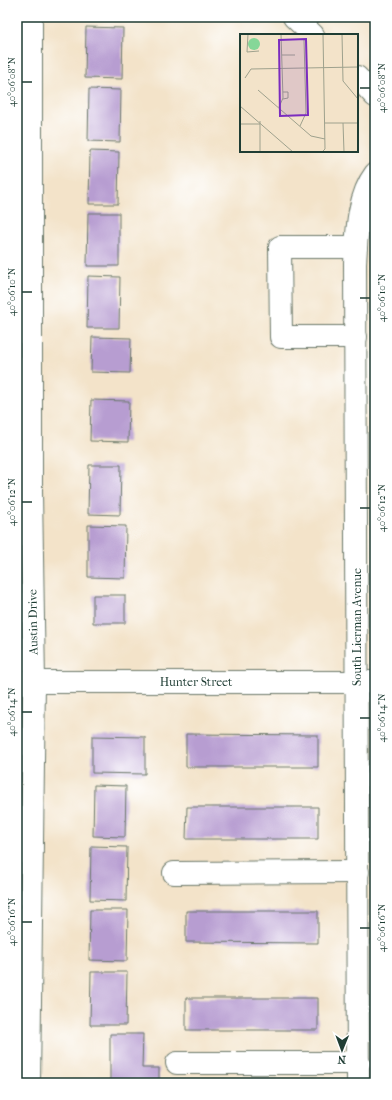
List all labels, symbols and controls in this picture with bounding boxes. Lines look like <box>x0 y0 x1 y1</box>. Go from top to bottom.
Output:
inset map <box>240 34 358 152</box>
text: 40°06'08"N <box>6 57 18 107</box>
text: 40°06'08"N <box>376 63 388 113</box>
text: 40°06'10"N <box>6 267 18 316</box>
text: 40°06'10"N <box>376 273 388 322</box>
text: 40°06'12"N <box>6 477 18 526</box>
text: 40°06'12"N <box>376 483 388 532</box>
street label: South Lierman Avenue <box>350 568 364 686</box>
street label: Austin Drive <box>25 589 41 656</box>
street label: Hunter Street <box>160 675 233 689</box>
text: 40°06'14"N <box>6 687 18 737</box>
text: 40°06'14"N <box>376 693 388 743</box>
text: 40°06'16"N <box>6 897 18 946</box>
text: 40°06'16"N <box>376 903 388 952</box>
north arrow <box>322 1030 362 1070</box>
text: N <box>337 1053 346 1066</box>

